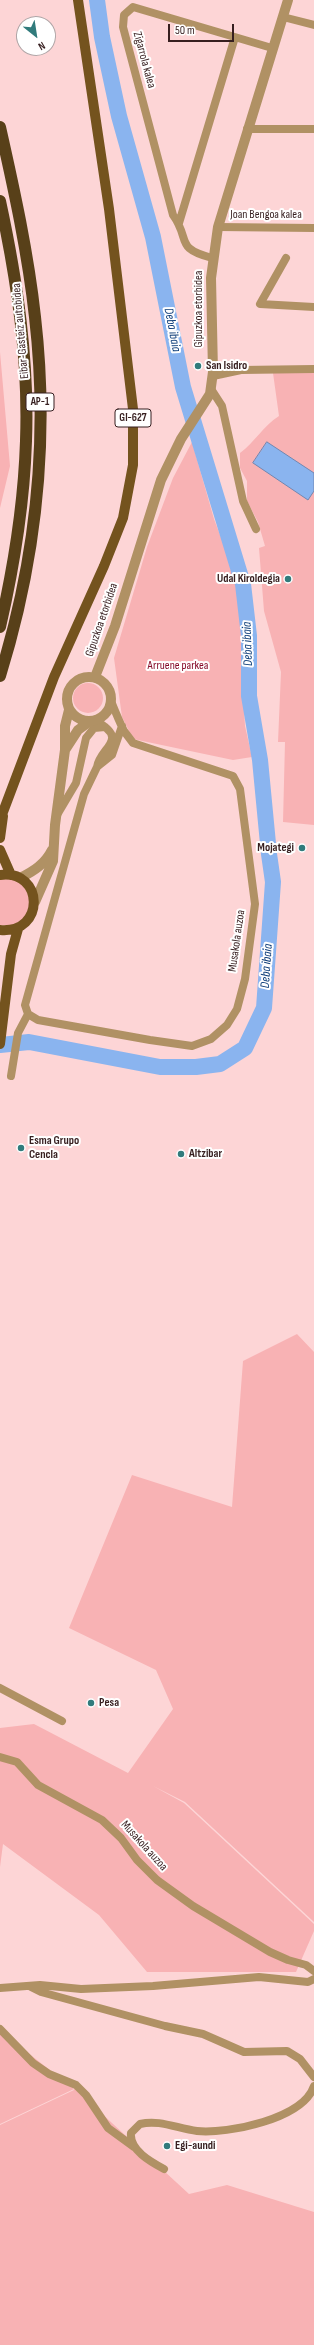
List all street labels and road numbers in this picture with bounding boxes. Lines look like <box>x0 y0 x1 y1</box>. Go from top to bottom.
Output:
street label: Zigarrola kalea <box>130 30 158 90</box>
street label: Joan Bengoa kalea <box>230 208 302 222</box>
street label: Gipuzkoa etorbidea <box>192 271 206 347</box>
street label: Eibar-Gasteiz autobidea <box>10 283 32 379</box>
road number: AP-1 <box>26 393 54 411</box>
road number: GI-627 <box>115 409 151 427</box>
street label: Gipuzkoa etorbidea <box>83 581 121 659</box>
street label: Musakola auzoa <box>226 909 248 973</box>
street label: Musakola auzoa <box>118 1818 170 1874</box>

